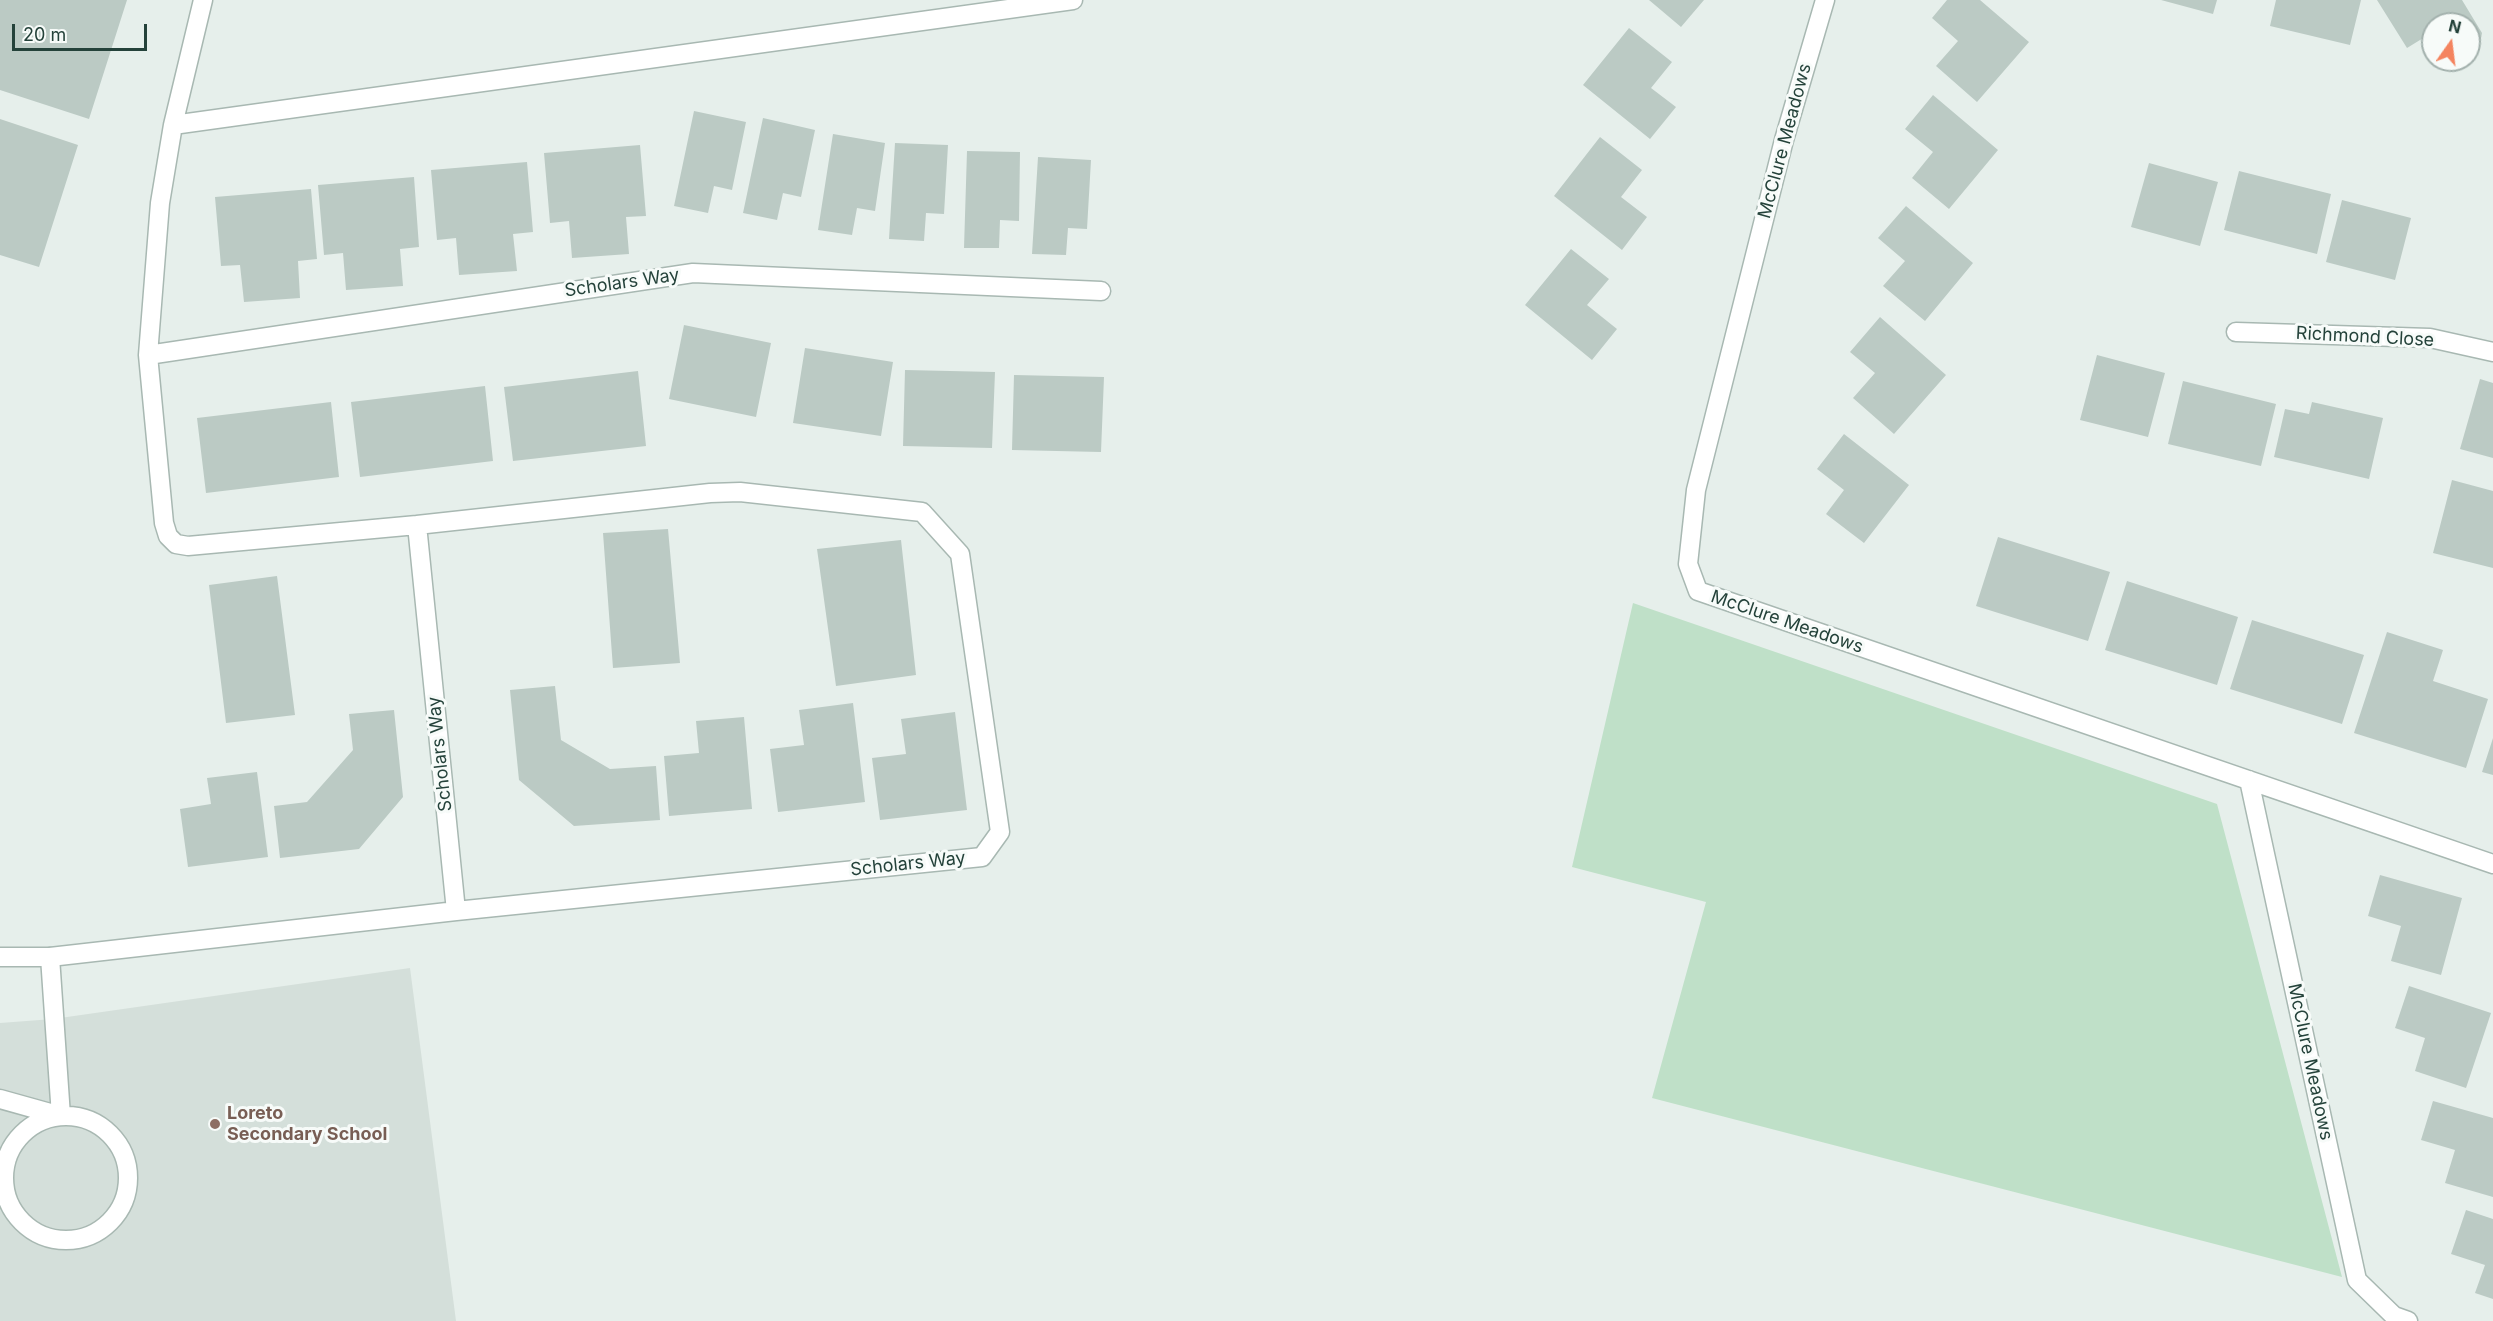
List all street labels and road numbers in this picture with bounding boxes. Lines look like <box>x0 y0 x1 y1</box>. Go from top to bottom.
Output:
street label: McClure Meadows <box>1754 61 1816 221</box>
street label: Scholars Way <box>563 264 681 302</box>
street label: Richmond Close <box>2295 323 2435 351</box>
street label: McClure Meadows <box>1708 586 1866 658</box>
street label: Scholars Way <box>423 695 457 813</box>
street label: Scholars Way <box>849 847 967 881</box>
street label: McClure Meadows <box>2283 982 2337 1142</box>

